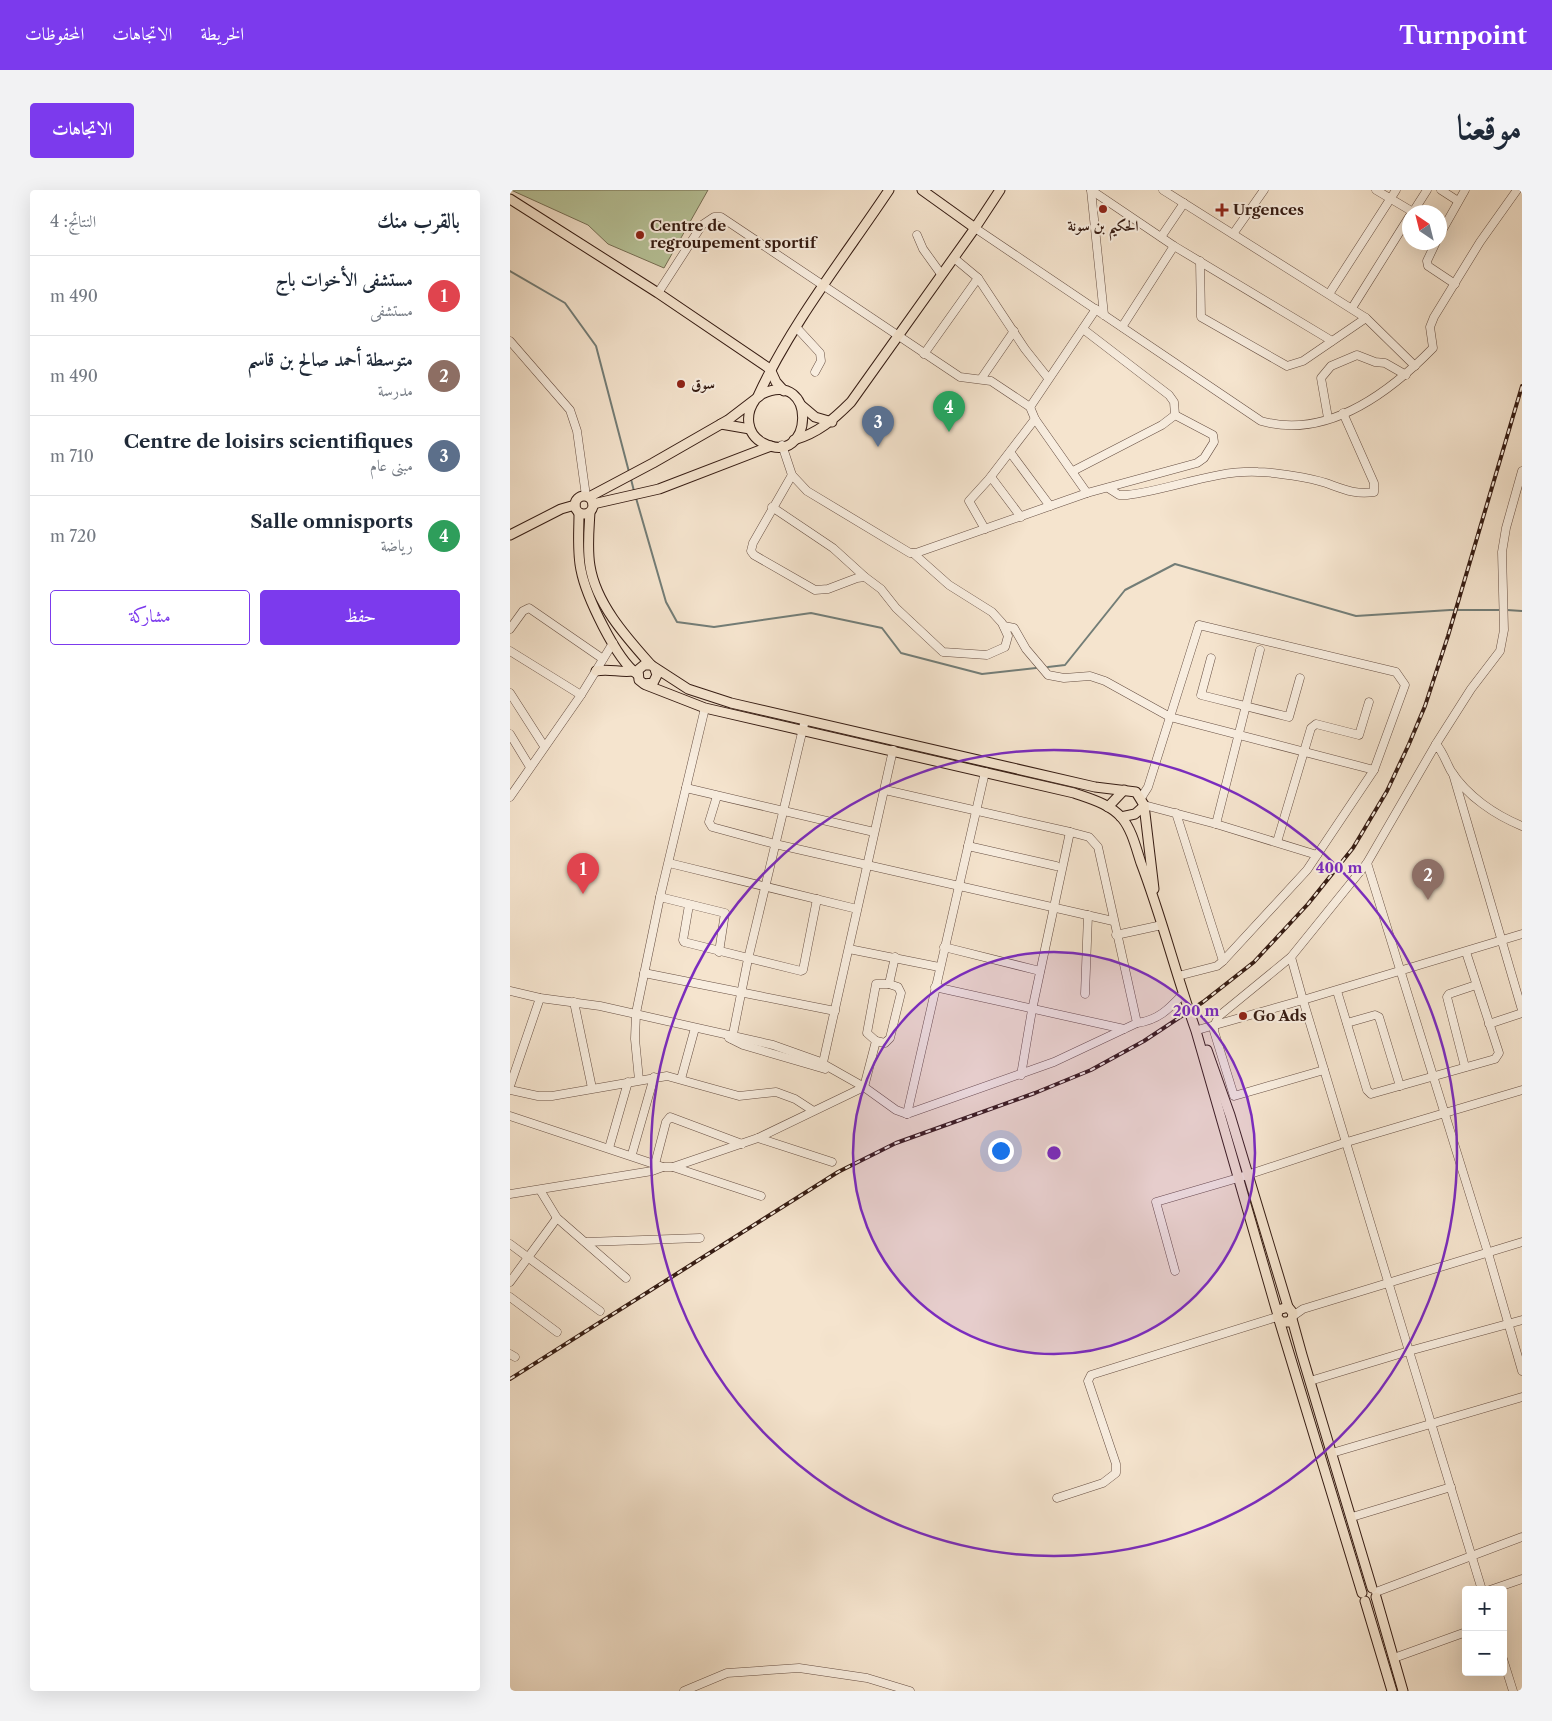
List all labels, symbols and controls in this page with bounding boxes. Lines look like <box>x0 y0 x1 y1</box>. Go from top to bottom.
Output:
text: Turnpoint <box>1399 21 1527 50</box>
text: المحفوظات <box>25 23 84 45</box>
text: الاتجاهات <box>112 23 172 45</box>
text: الخريطة <box>200 23 244 45</box>
button: الاتجاهات <box>30 103 134 158</box>
text: موقعنا <box>1457 105 1522 148</box>
place label: Urgences <box>1233 200 1304 219</box>
marker: الحكيم بن سونة <box>1097 203 1109 215</box>
marker: Urgences <box>1215 203 1229 217</box>
north arrow <box>1402 205 1447 250</box>
text: بالقرب منك <box>377 208 460 233</box>
text: النتائج: 4 <box>50 211 96 231</box>
place label: Centre de regroupement sportif <box>650 216 819 252</box>
place label: الحكيم بن سونة <box>1068 216 1138 241</box>
marker: Centre de regroupement sportif <box>634 229 646 241</box>
text: مستشفى الأخوات باج <box>275 268 413 291</box>
text: 490 m <box>50 286 98 306</box>
text: 1 <box>440 286 448 306</box>
text: مستشفى <box>370 300 413 320</box>
text: متوسطة أحمد صالح بن قاسم <box>247 348 413 371</box>
text: 490 m <box>50 366 98 386</box>
text: 2 <box>439 366 449 386</box>
place label: سوق <box>691 374 715 393</box>
marker: سوق <box>675 378 687 390</box>
text: مدرسة <box>378 380 413 400</box>
pin: 4 <box>933 391 965 432</box>
pin: 3 <box>862 406 894 447</box>
text: Centre de loisirs scientifiques <box>124 430 413 453</box>
text: 710 m <box>50 446 94 466</box>
text: 3 <box>439 446 449 466</box>
text: مبنى عام <box>370 455 413 475</box>
text: Salle omnisports <box>250 510 413 533</box>
text: 720 m <box>50 526 96 546</box>
text: 4 <box>439 526 449 546</box>
text: رياضة <box>381 535 413 555</box>
button: مشاركة <box>50 590 250 645</box>
button: حفظ <box>260 590 460 645</box>
pin: 1 <box>567 853 599 894</box>
text: 400 m <box>1316 858 1362 877</box>
pin: 2 <box>1412 859 1444 900</box>
text: 200 m <box>1173 1001 1219 1020</box>
place label: Go Ads <box>1253 1006 1307 1025</box>
marker: Go Ads <box>1237 1010 1249 1022</box>
your location <box>988 1138 1014 1164</box>
centre of rings <box>1045 1144 1063 1162</box>
map controls <box>1462 1586 1507 1676</box>
button: + <box>1462 1586 1507 1631</box>
button: − <box>1462 1631 1507 1676</box>

